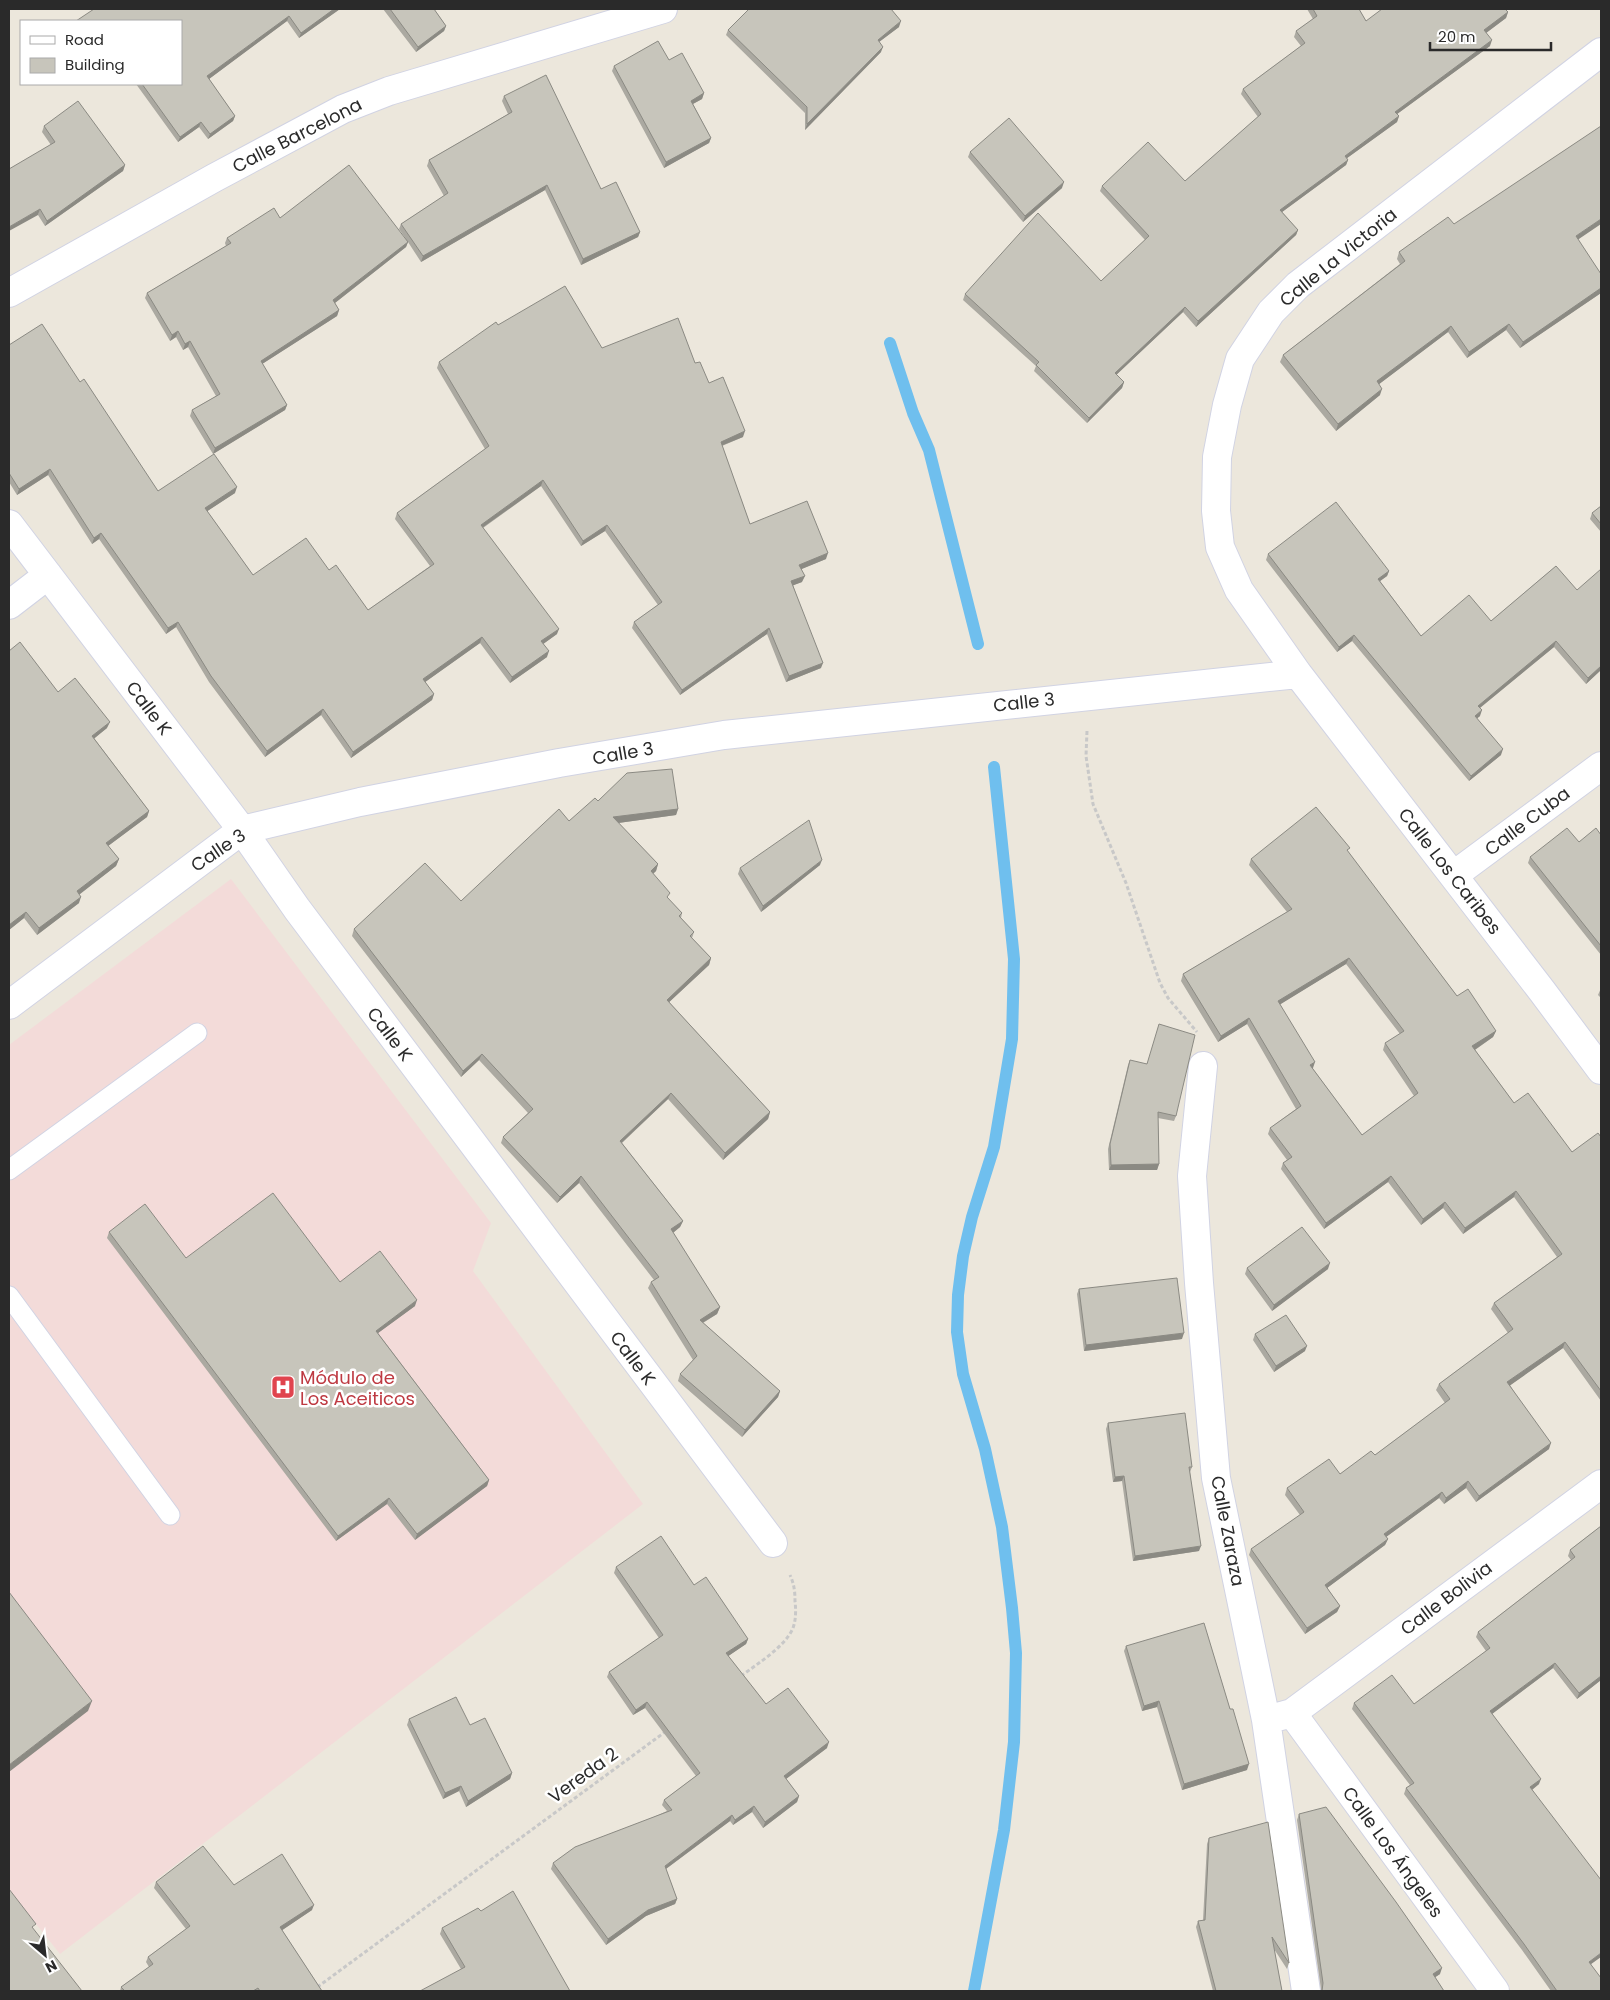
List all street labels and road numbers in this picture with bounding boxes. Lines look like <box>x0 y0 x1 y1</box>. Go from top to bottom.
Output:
street label: Calle Barcelona <box>228 92 366 178</box>
street label: Calle La Victoria <box>1274 202 1402 312</box>
street label: Calle K <box>120 676 178 740</box>
street label: Calle 3 <box>992 686 1056 718</box>
street label: Calle 3 <box>591 735 655 771</box>
street label: Calle Cuba <box>1479 781 1575 861</box>
street label: Calle Los Caribes <box>1393 802 1507 940</box>
street label: Calle 3 <box>186 822 250 878</box>
street label: Calle K <box>361 1002 419 1066</box>
street label: Calle K <box>604 1326 662 1390</box>
street label: Calle Zaraza <box>1205 1474 1251 1588</box>
street label: Calle Bolivia <box>1395 1555 1497 1641</box>
street label: Vereda 2 <box>543 1741 623 1809</box>
street label: Calle Los Ángeles <box>1337 1781 1449 1923</box>

